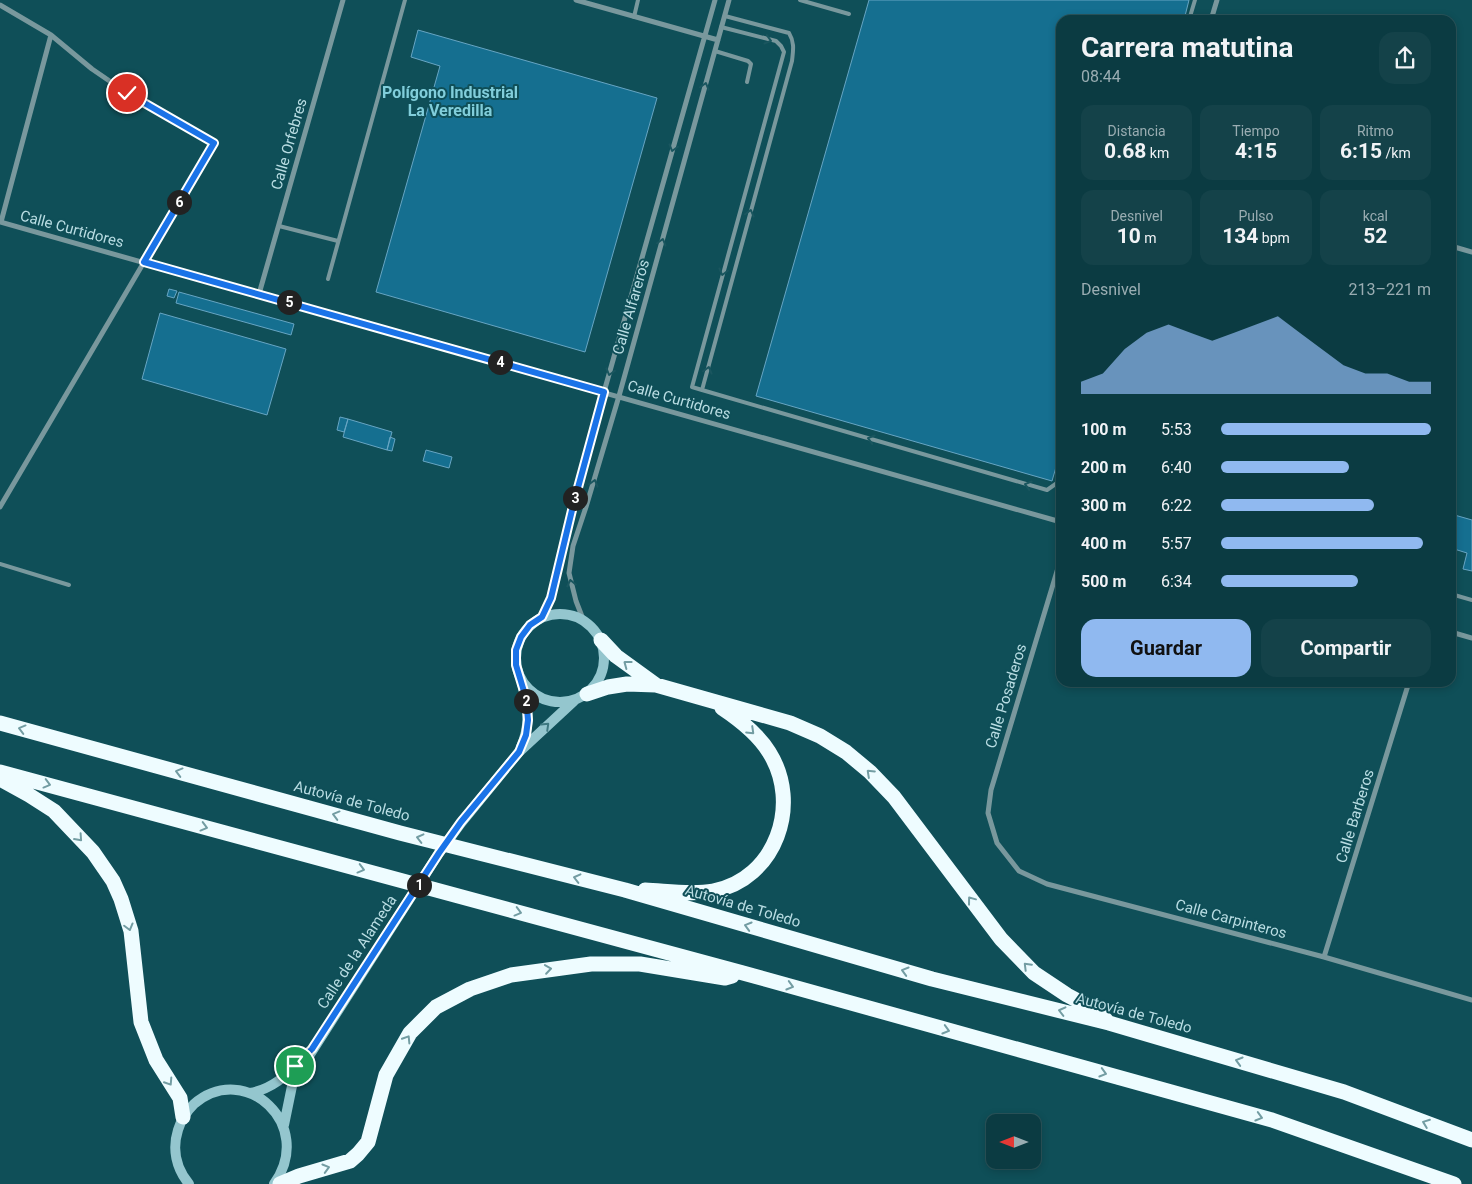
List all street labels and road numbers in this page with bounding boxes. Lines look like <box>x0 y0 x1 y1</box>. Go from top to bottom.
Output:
street label: Calle Orfebres <box>267 96 311 192</box>
street label: Calle Curtidores <box>18 207 126 251</box>
street label: Calle Alfareros <box>609 257 653 357</box>
street label: Calle Curtidores <box>625 377 733 423</box>
street label: Calle Posaderos <box>982 642 1030 750</box>
street label: Calle Barberos <box>1332 767 1378 865</box>
street label: Autovía de Toledo <box>292 777 412 825</box>
street label: Autovía de Toledo <box>683 881 803 931</box>
street label: Calle de la Alameda <box>314 892 400 1012</box>
street label: Calle Carpinteros <box>1173 896 1289 942</box>
street label: Autovía de Toledo <box>1074 989 1194 1037</box>

